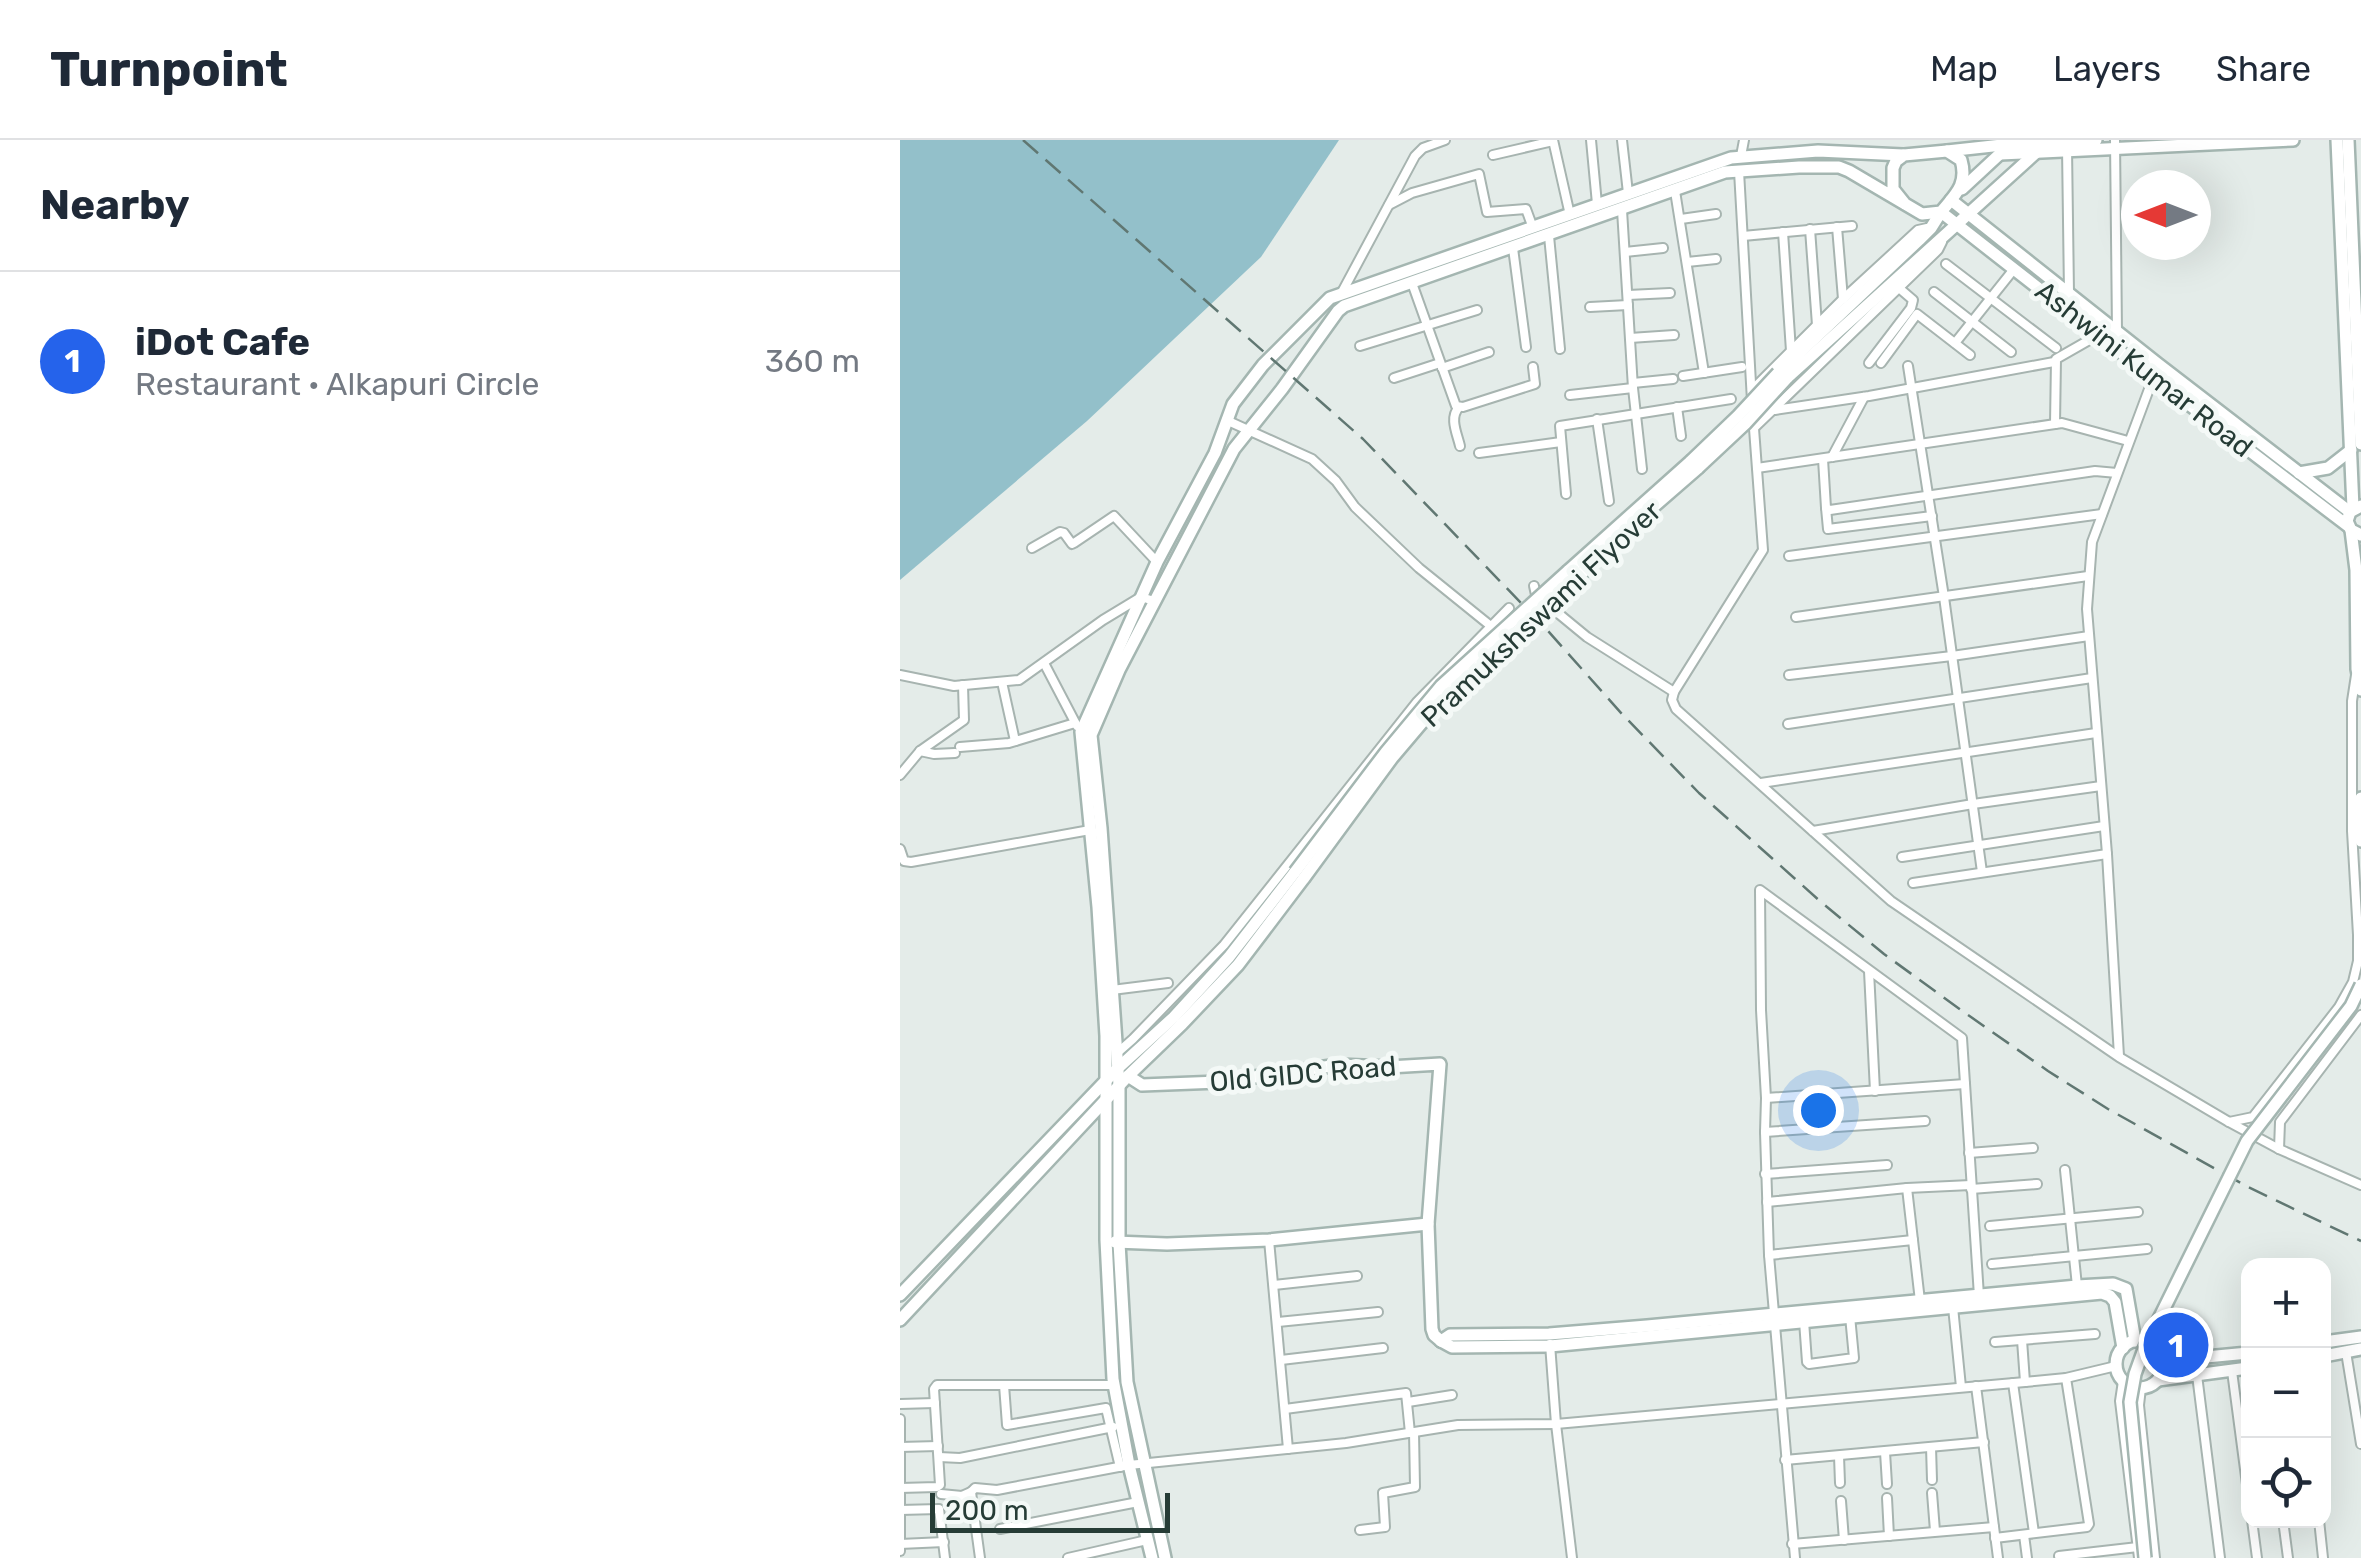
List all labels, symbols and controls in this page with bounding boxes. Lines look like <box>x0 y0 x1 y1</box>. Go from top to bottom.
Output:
text: Turnpoint <box>50 41 288 98</box>
text: Map <box>1930 48 1998 90</box>
text: Layers <box>2053 48 2161 90</box>
text: Share <box>2216 48 2311 90</box>
north arrow <box>2121 170 2211 260</box>
text: Nearby <box>40 180 190 230</box>
street label: Ashwini Kumar Road <box>2029 274 2259 464</box>
text: iDot Cafe <box>135 319 310 365</box>
text: 1 <box>65 342 80 380</box>
text: 360 m <box>765 342 860 380</box>
text: Restaurant · Alkapuri Circle <box>135 365 539 403</box>
street label: Pramukshswami Flyover <box>1414 494 1668 734</box>
street label: Old GIDC Road <box>1208 1049 1398 1099</box>
your location <box>1793 1085 1844 1136</box>
map controls <box>2241 1258 2331 1528</box>
button: + <box>2241 1258 2331 1348</box>
pin: 1 <box>2144 1308 2208 1382</box>
button: − <box>2241 1348 2331 1438</box>
button: locate <box>2241 1438 2331 1528</box>
scale bar <box>930 1488 1170 1532</box>
text: 200 m <box>945 1494 1029 1527</box>

